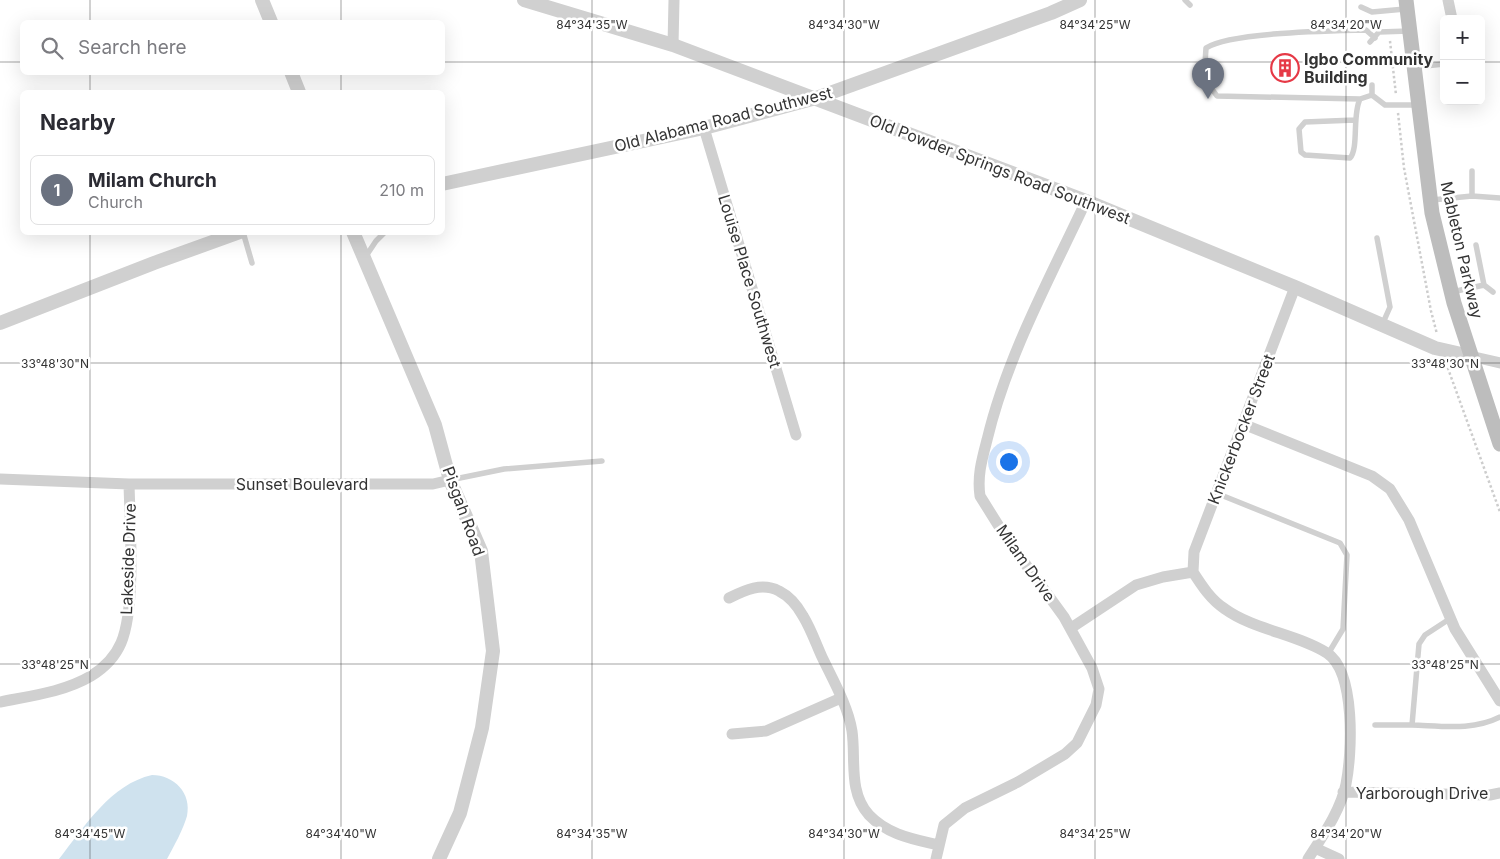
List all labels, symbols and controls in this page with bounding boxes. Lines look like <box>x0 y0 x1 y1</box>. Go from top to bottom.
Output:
map controls <box>1440 15 1485 105</box>
button: + <box>1440 15 1485 60</box>
text: 84°34'35"W <box>556 17 628 32</box>
text: 84°34'30"W <box>808 17 880 32</box>
text: 84°34'25"W <box>1059 17 1131 32</box>
text: 84°34'20"W <box>1310 17 1382 32</box>
search box <box>20 20 445 75</box>
icon: search <box>38 34 66 62</box>
text: Search here <box>78 36 187 59</box>
place label: Igbo Community Building <box>1304 49 1434 87</box>
building icon: Igbo Community Building <box>1270 53 1300 83</box>
pin: 1 <box>1192 58 1224 99</box>
button: − <box>1440 60 1485 105</box>
street label: Old Alabama Road Southwest <box>612 82 834 156</box>
text: Nearby <box>40 110 115 135</box>
street label: Old Powder Springs Road Southwest <box>867 110 1133 228</box>
text: Milam Church <box>88 169 217 192</box>
street label: Mableton Parkway <box>1436 179 1488 321</box>
text: 1 <box>54 180 60 200</box>
text: 210 m <box>379 180 424 200</box>
text: Church <box>88 192 143 212</box>
street label: Louise Place Southwest <box>714 192 786 370</box>
street label: Knickerbocker Street <box>1203 351 1279 507</box>
text: 33°48'30"N <box>21 356 89 371</box>
text: 33°48'30"N <box>1411 356 1479 371</box>
your location <box>996 449 1022 475</box>
street label: Pisgah Road <box>439 463 489 559</box>
street label: Sunset Boulevard <box>236 474 368 494</box>
street label: Lakeside Drive <box>116 503 140 615</box>
street label: Milam Drive <box>992 521 1060 605</box>
text: 33°48'25"N <box>21 657 89 672</box>
text: 33°48'25"N <box>1411 657 1479 672</box>
street label: Yarborough Drive <box>1356 783 1488 803</box>
text: 84°34'45"W <box>55 826 126 841</box>
text: 84°34'40"W <box>305 826 377 841</box>
text: 84°34'35"W <box>556 826 628 841</box>
text: 84°34'30"W <box>808 826 880 841</box>
text: 84°34'25"W <box>1059 826 1131 841</box>
text: 84°34'20"W <box>1310 826 1382 841</box>

